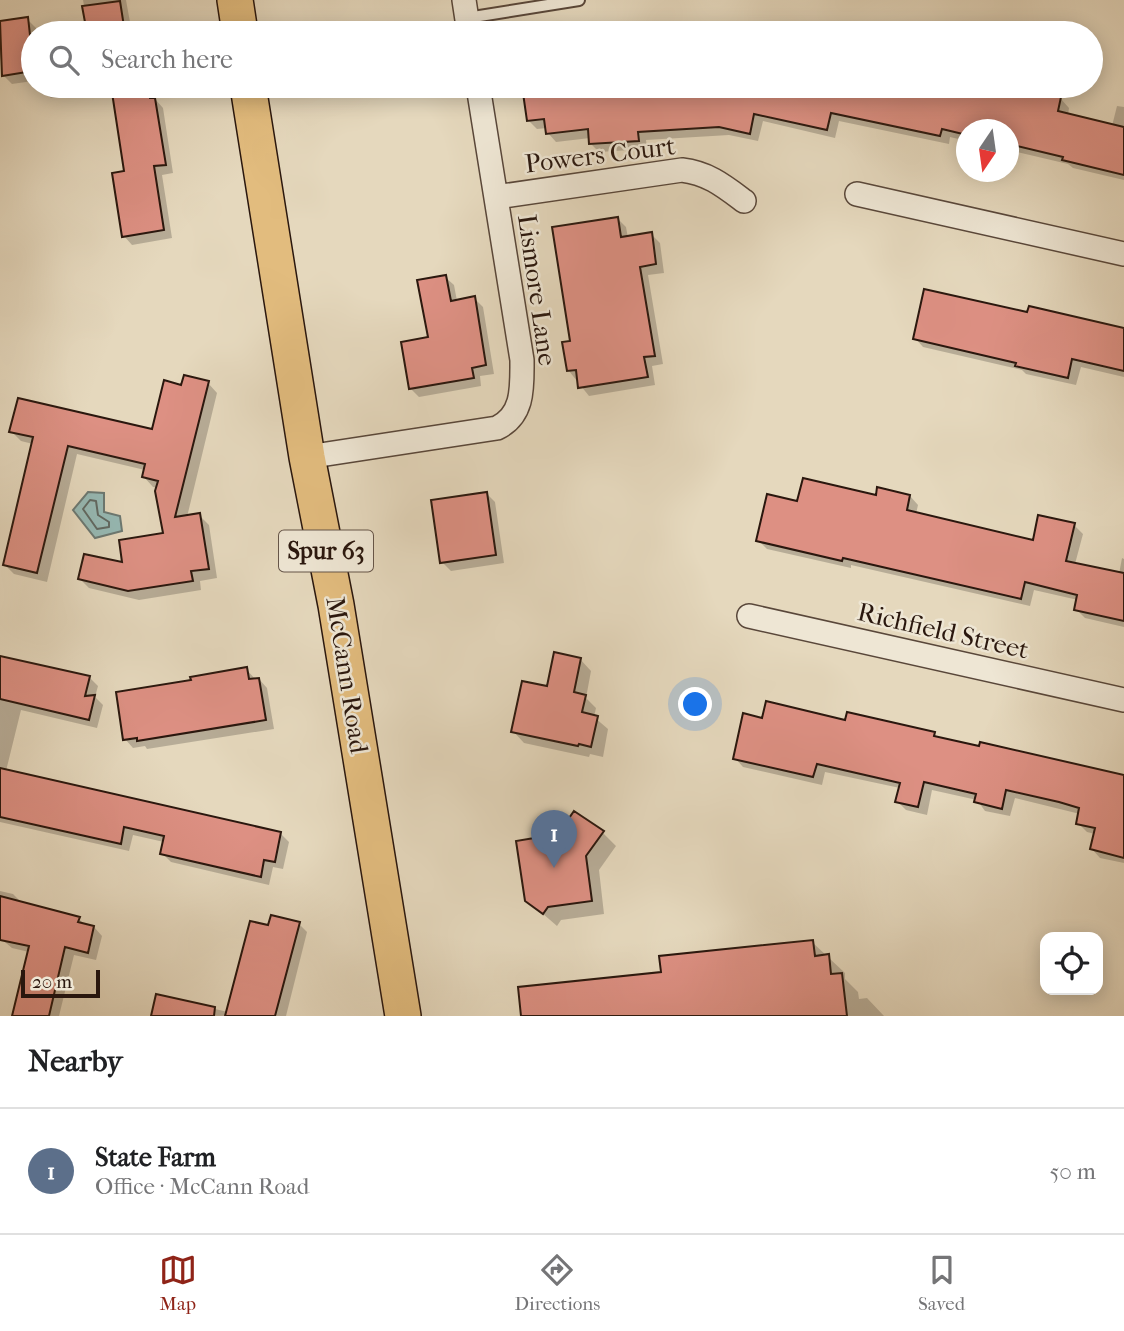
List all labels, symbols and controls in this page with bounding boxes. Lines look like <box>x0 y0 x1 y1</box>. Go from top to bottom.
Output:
search box <box>21 21 1103 98</box>
icon: search <box>45 41 83 79</box>
text: Search here <box>101 44 233 75</box>
north arrow <box>956 119 1019 182</box>
street label: Powers Court <box>523 130 678 180</box>
street label: Lismore Lane <box>511 212 563 368</box>
road number: Spur 63 <box>279 530 373 572</box>
street label: McCann Road <box>319 594 375 756</box>
street label: Richfield Street <box>854 596 1032 666</box>
your location <box>678 687 712 721</box>
pin: 1 <box>531 810 577 868</box>
map controls <box>1040 932 1103 995</box>
button: locate <box>1040 932 1103 995</box>
scale bar <box>21 967 100 999</box>
text: 20 m <box>32 971 72 993</box>
text: Nearby <box>28 1044 123 1079</box>
text: State Farm <box>95 1142 216 1173</box>
text: 1 <box>47 1158 55 1185</box>
text: 50 m <box>1049 1158 1096 1185</box>
text: Office · McCann Road <box>95 1173 309 1200</box>
tab: Map <box>159 1251 197 1315</box>
tab: Directions <box>515 1251 600 1315</box>
tab: Saved <box>918 1251 965 1315</box>

